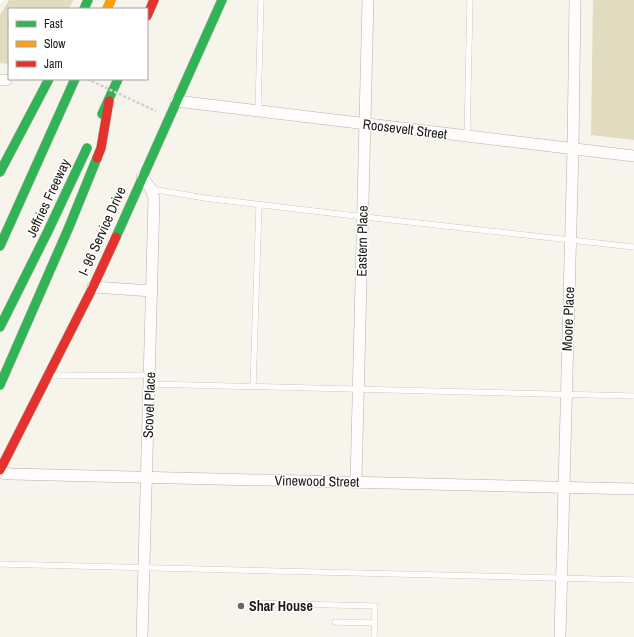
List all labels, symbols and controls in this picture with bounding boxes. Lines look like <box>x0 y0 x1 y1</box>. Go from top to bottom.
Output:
legend <box>8 8 148 80</box>
text: Fast <box>44 16 63 32</box>
text: Slow <box>44 36 66 52</box>
text: Jam <box>44 56 63 72</box>
street label: Roosevelt Street <box>362 115 448 143</box>
street label: Jeffries Freeway <box>22 156 74 240</box>
street label: I- 96 Service Drive <box>74 184 130 278</box>
street label: Eastern Place <box>352 205 372 277</box>
street label: Moore Place <box>558 286 578 352</box>
street label: Scovel Place <box>139 372 159 438</box>
street label: Vinewood Street <box>275 471 359 491</box>
place label: Shar House <box>249 597 313 615</box>
marker: Shar House <box>236 601 246 611</box>

